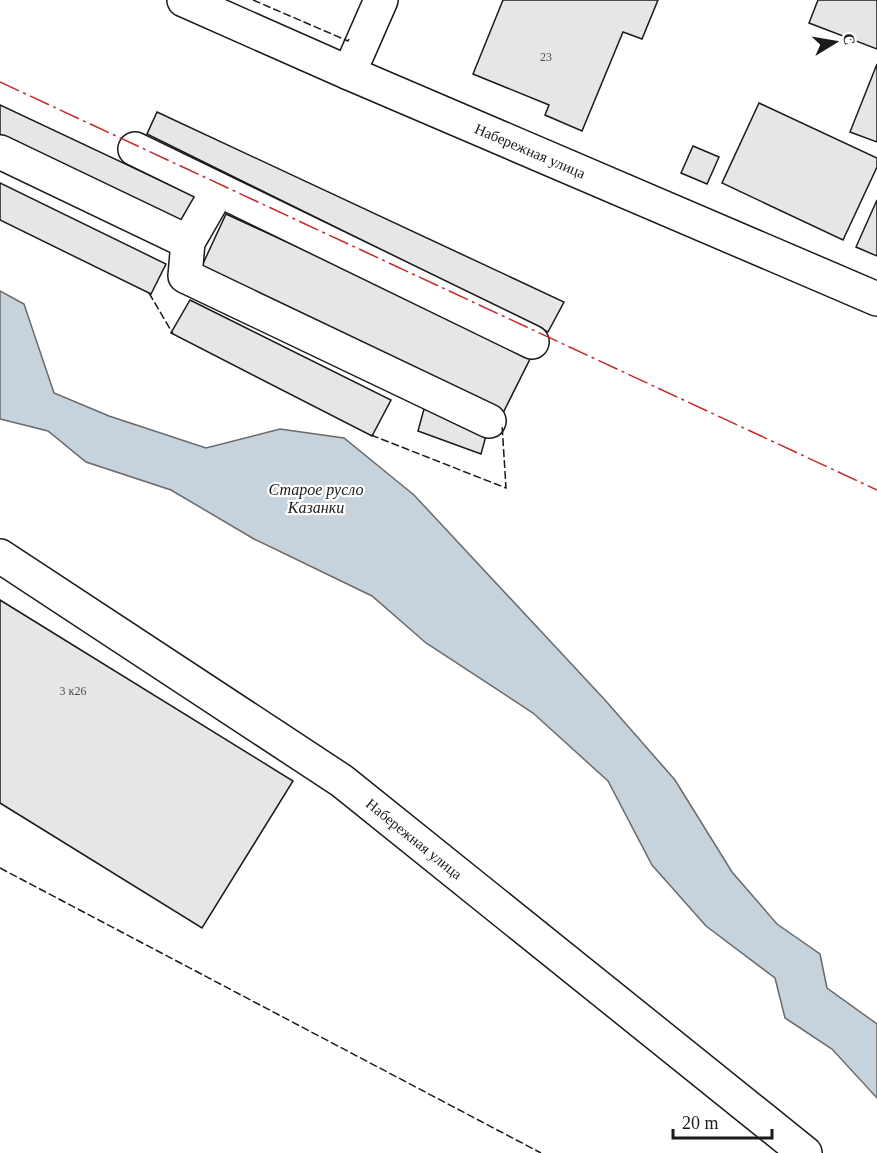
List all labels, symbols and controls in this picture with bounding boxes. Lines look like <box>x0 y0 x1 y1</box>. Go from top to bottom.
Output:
north arrow <box>805 12 865 72</box>
text: С <box>840 32 859 47</box>
house number: 23 <box>540 50 552 64</box>
street label: Набережная улица <box>472 120 588 182</box>
water label: Старое русло Казанки <box>269 481 363 516</box>
house number: 3 к26 <box>60 684 86 698</box>
street label: Набережная улица <box>363 796 465 883</box>
scale bar <box>673 1102 772 1140</box>
text: 20 m <box>682 1113 719 1133</box>

